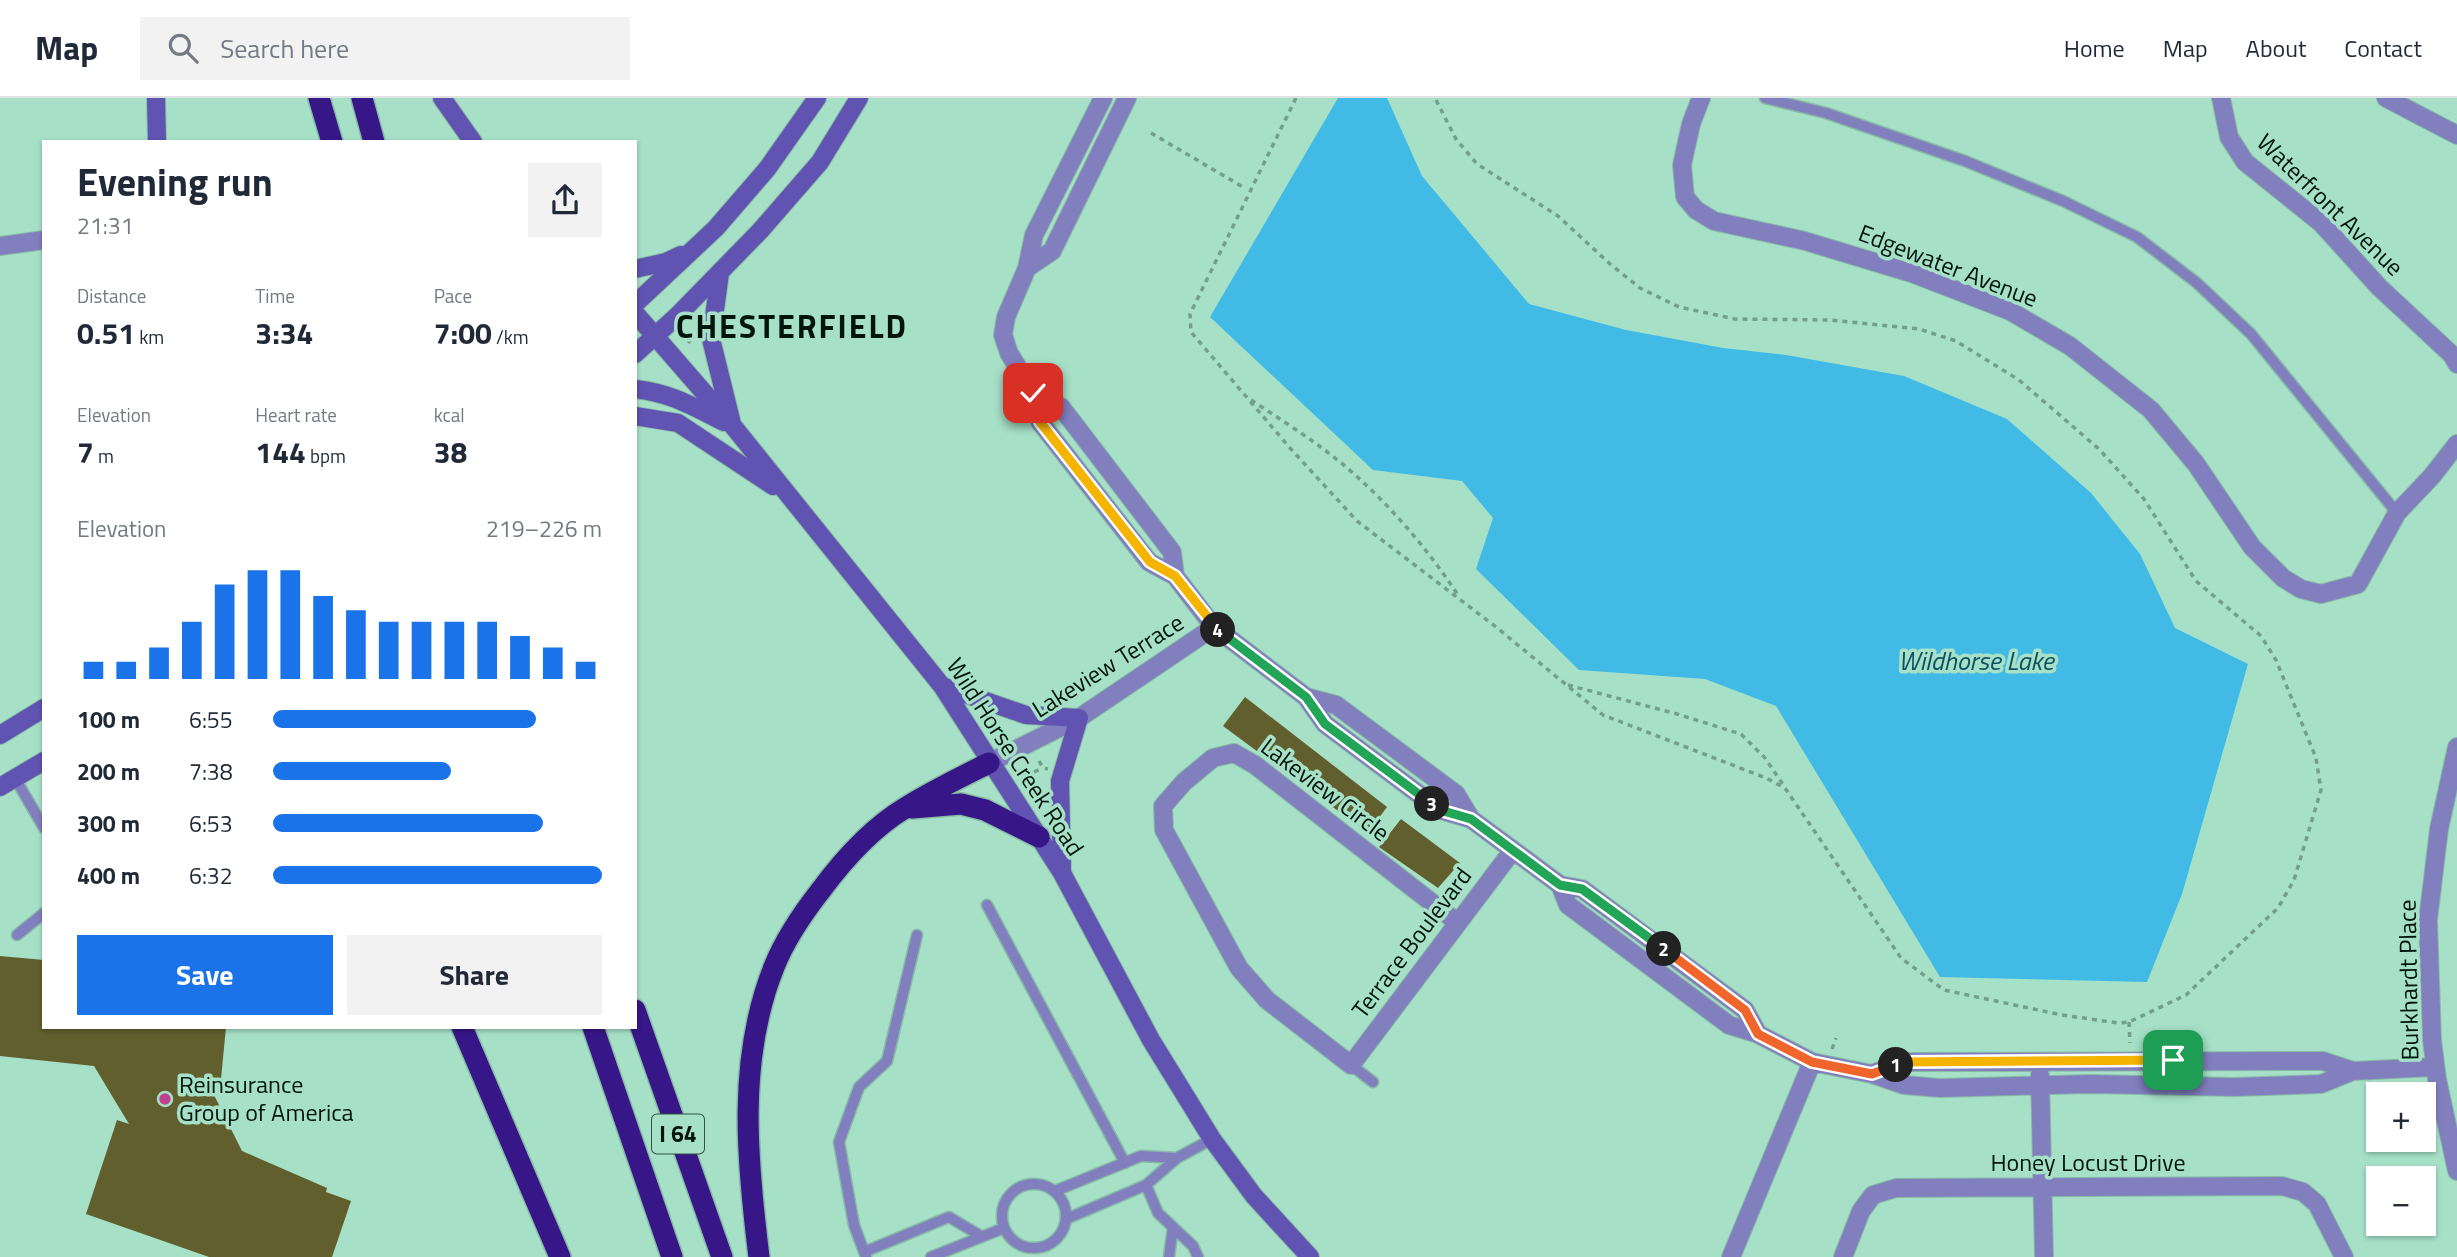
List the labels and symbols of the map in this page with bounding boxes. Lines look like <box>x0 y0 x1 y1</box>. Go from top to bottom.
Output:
street label: Waterfront Avenue <box>2249 125 2412 284</box>
street label: Edgewater Avenue <box>1853 214 2043 316</box>
district label: CHESTERFIELD <box>676 302 908 350</box>
pin <box>1003 363 1063 423</box>
street label: Lakeview Terrace <box>1025 604 1190 726</box>
pin: 4 <box>1200 612 1236 648</box>
water label: Wildhorse Lake <box>1898 641 2056 680</box>
street label: Wild Horse Creek Road <box>938 650 1093 863</box>
street label: Lakeview Circle <box>1253 729 1398 850</box>
pin: 3 <box>1414 786 1450 822</box>
street label: Terrace Boulevard <box>1342 859 1480 1025</box>
street label: Burkhardt Place <box>2389 899 2427 1061</box>
pin: 2 <box>1646 932 1682 966</box>
pin <box>2143 1030 2203 1090</box>
pin: 1 <box>1878 1048 1913 1082</box>
place label: Reinsurance Group of America <box>179 1066 354 1130</box>
marker: Reinsurance Group of America <box>157 1091 173 1107</box>
road number: I 64 <box>652 1114 704 1154</box>
street label: Honey Locust Drive <box>1990 1144 2186 1180</box>

